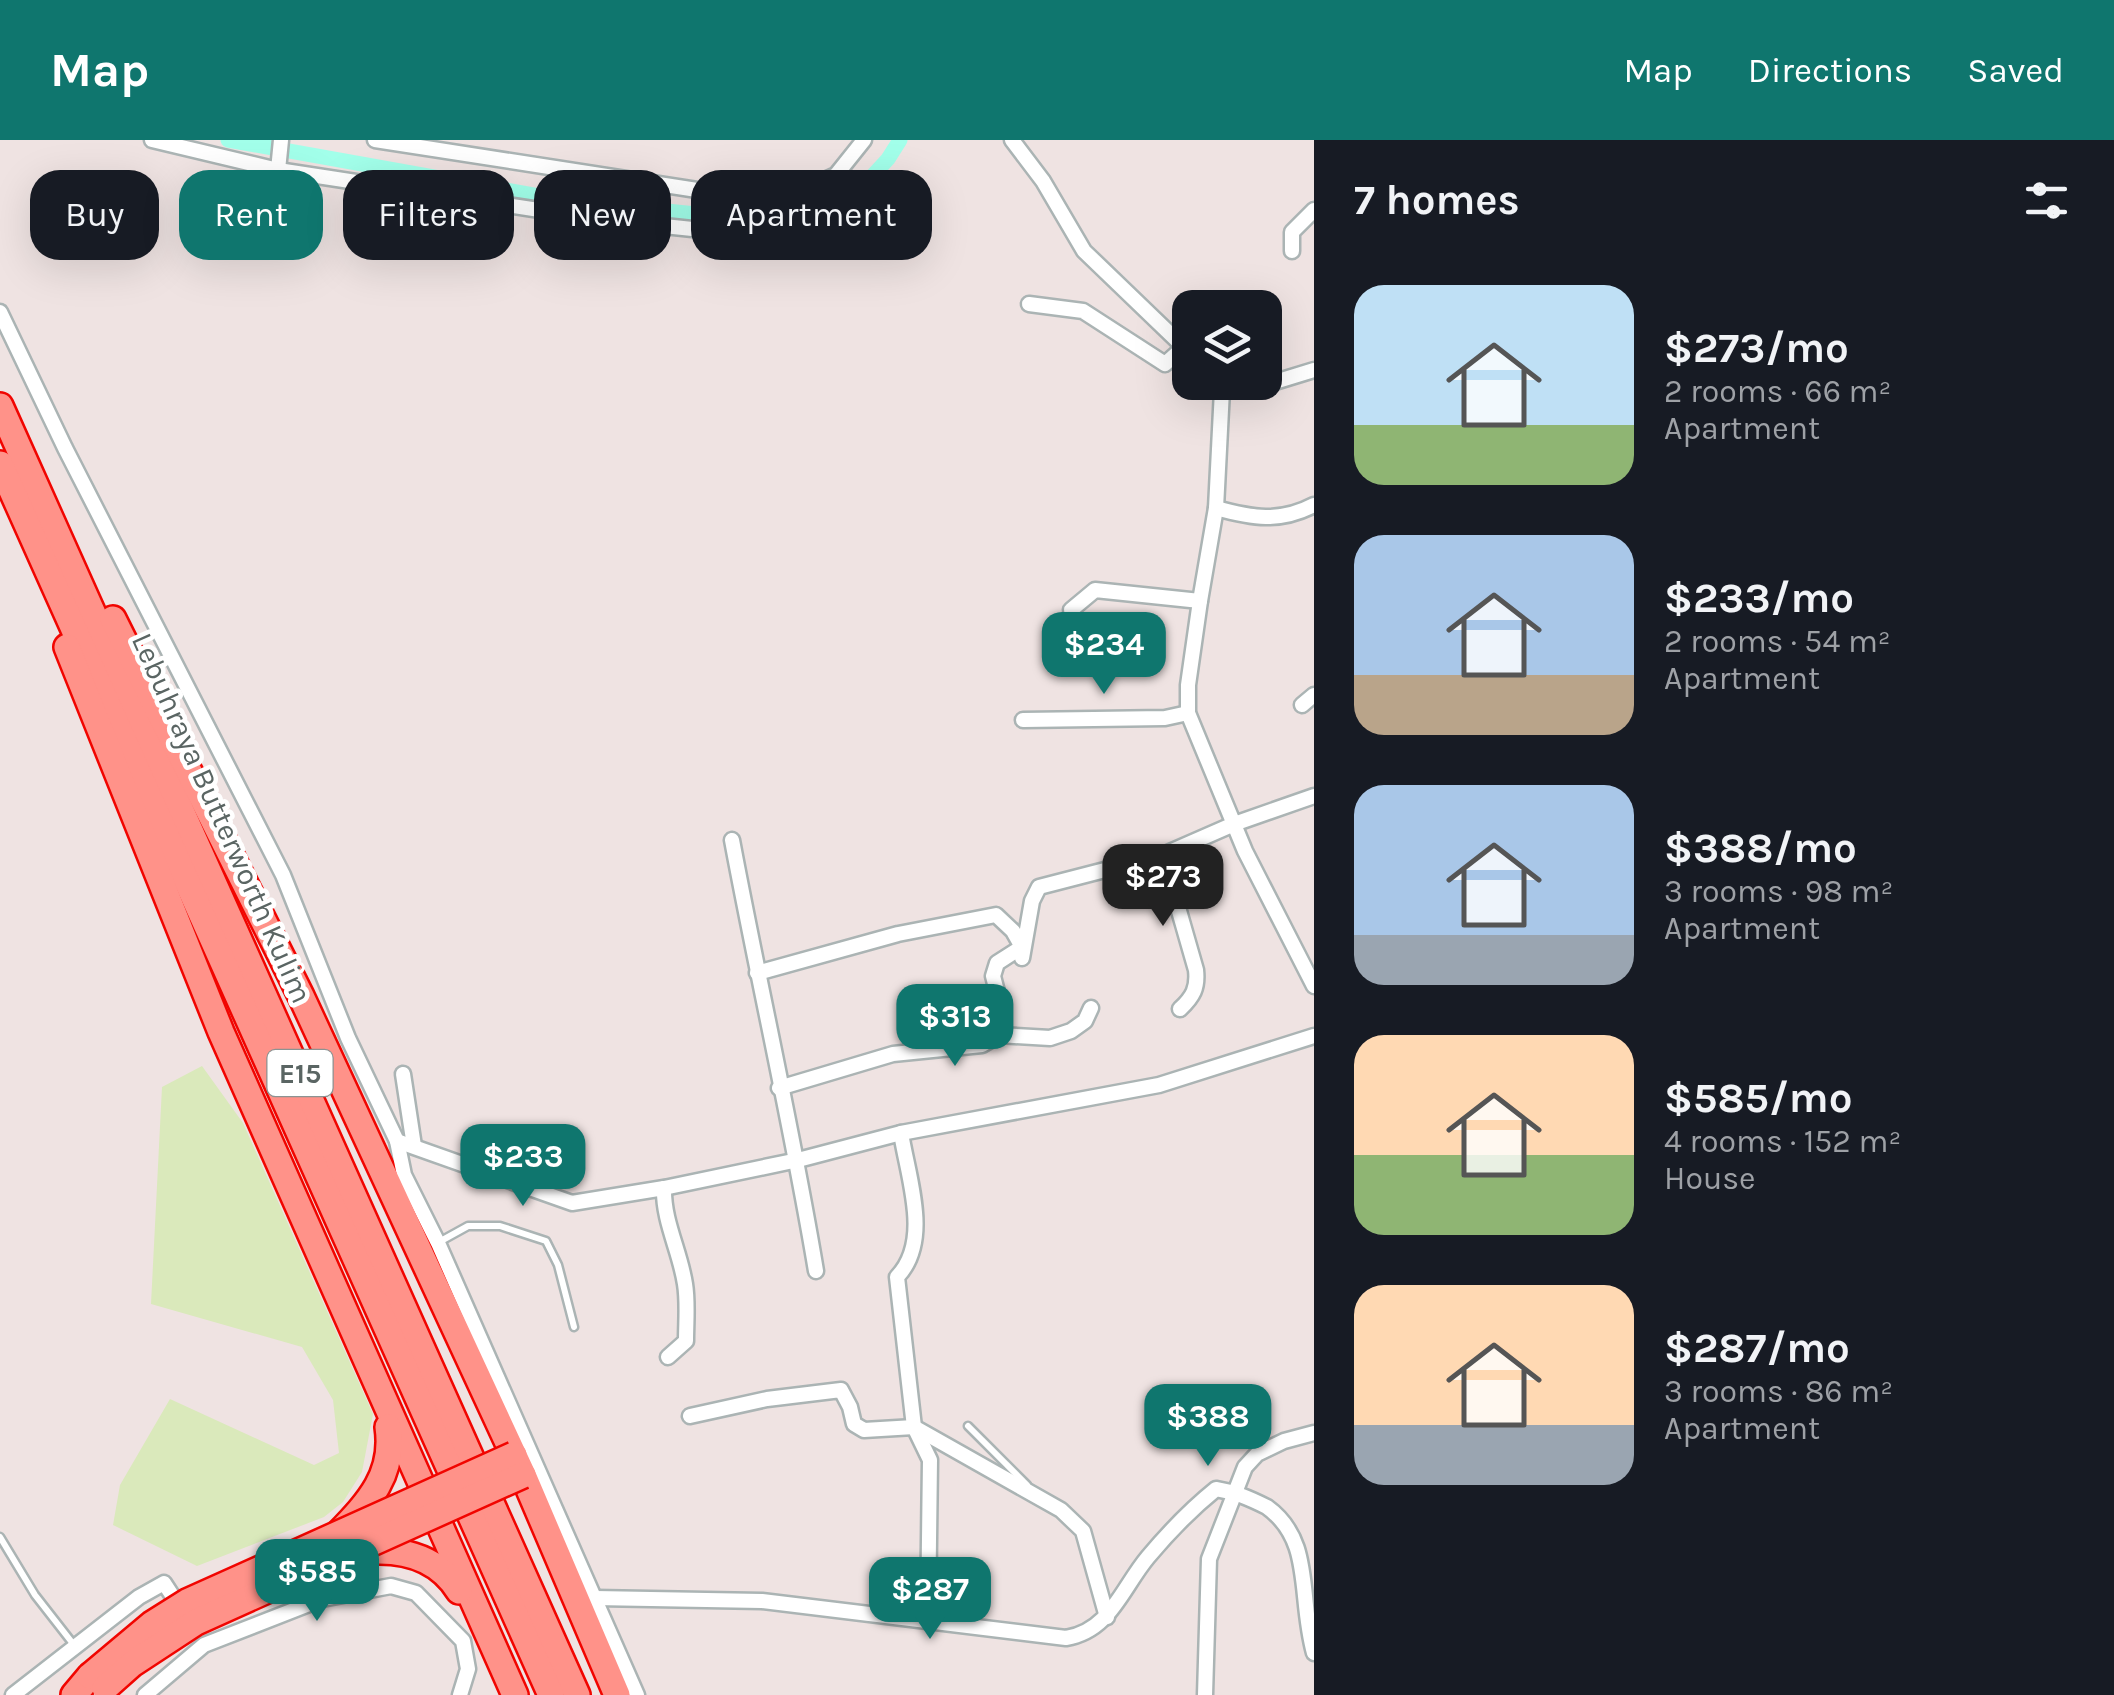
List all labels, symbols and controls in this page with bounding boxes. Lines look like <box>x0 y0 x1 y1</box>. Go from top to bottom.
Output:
text: Map <box>50 42 149 98</box>
text: Map <box>1623 50 1693 91</box>
text: Directions <box>1748 50 1912 91</box>
text: Saved <box>1967 50 2064 91</box>
chip: Buy <box>30 170 159 260</box>
chip: Rent <box>179 170 323 260</box>
chip: Filters <box>343 170 514 260</box>
chip: New <box>534 170 671 260</box>
chip: Apartment <box>691 170 932 260</box>
icon: filters <box>2019 173 2074 228</box>
text: 7 homes <box>1354 175 1520 225</box>
map controls <box>1172 290 1282 400</box>
button: layers <box>1172 290 1282 400</box>
text: $273/mo <box>1664 323 1849 373</box>
icon: home <box>1434 325 1554 445</box>
text: 2 rooms · 66 m² <box>1664 373 1891 410</box>
text: Apartment <box>1664 410 1820 447</box>
text: $233/mo <box>1664 573 1854 623</box>
icon: home <box>1434 575 1554 695</box>
pin: $234 <box>1045 612 1163 697</box>
text: 2 rooms · 54 m² <box>1664 623 1891 660</box>
text: $234 <box>1064 626 1144 663</box>
street label: Lebuhraya Butterworth Kulim <box>124 627 320 1009</box>
text: Apartment <box>1664 660 1820 697</box>
text: $388/mo <box>1664 823 1857 873</box>
icon: home <box>1434 825 1554 945</box>
pin: $273 <box>1104 844 1222 929</box>
text: $273 <box>1124 858 1202 895</box>
text: 3 rooms · 98 m² <box>1664 873 1893 910</box>
text: Apartment <box>1664 910 1820 947</box>
pin: $313 <box>896 984 1014 1069</box>
text: $313 <box>918 998 992 1035</box>
road number: E15 <box>268 1050 332 1096</box>
text: $585/mo <box>1664 1073 1852 1123</box>
icon: home <box>1434 1075 1554 1195</box>
text: 4 rooms · 152 m² <box>1664 1123 1901 1160</box>
pin: $233 <box>464 1124 582 1209</box>
text: $233 <box>482 1138 564 1175</box>
text: House <box>1664 1160 1756 1197</box>
text: $287/mo <box>1664 1323 1850 1373</box>
icon: home <box>1434 1325 1554 1445</box>
text: 3 rooms · 86 m² <box>1664 1373 1893 1410</box>
pin: $388 <box>1149 1384 1267 1469</box>
text: $388 <box>1166 1398 1250 1435</box>
text: Apartment <box>1664 1410 1820 1447</box>
pin: $585 <box>258 1539 376 1624</box>
text: $585 <box>277 1553 357 1590</box>
pin: $287 <box>871 1557 989 1642</box>
text: $287 <box>891 1571 969 1608</box>

